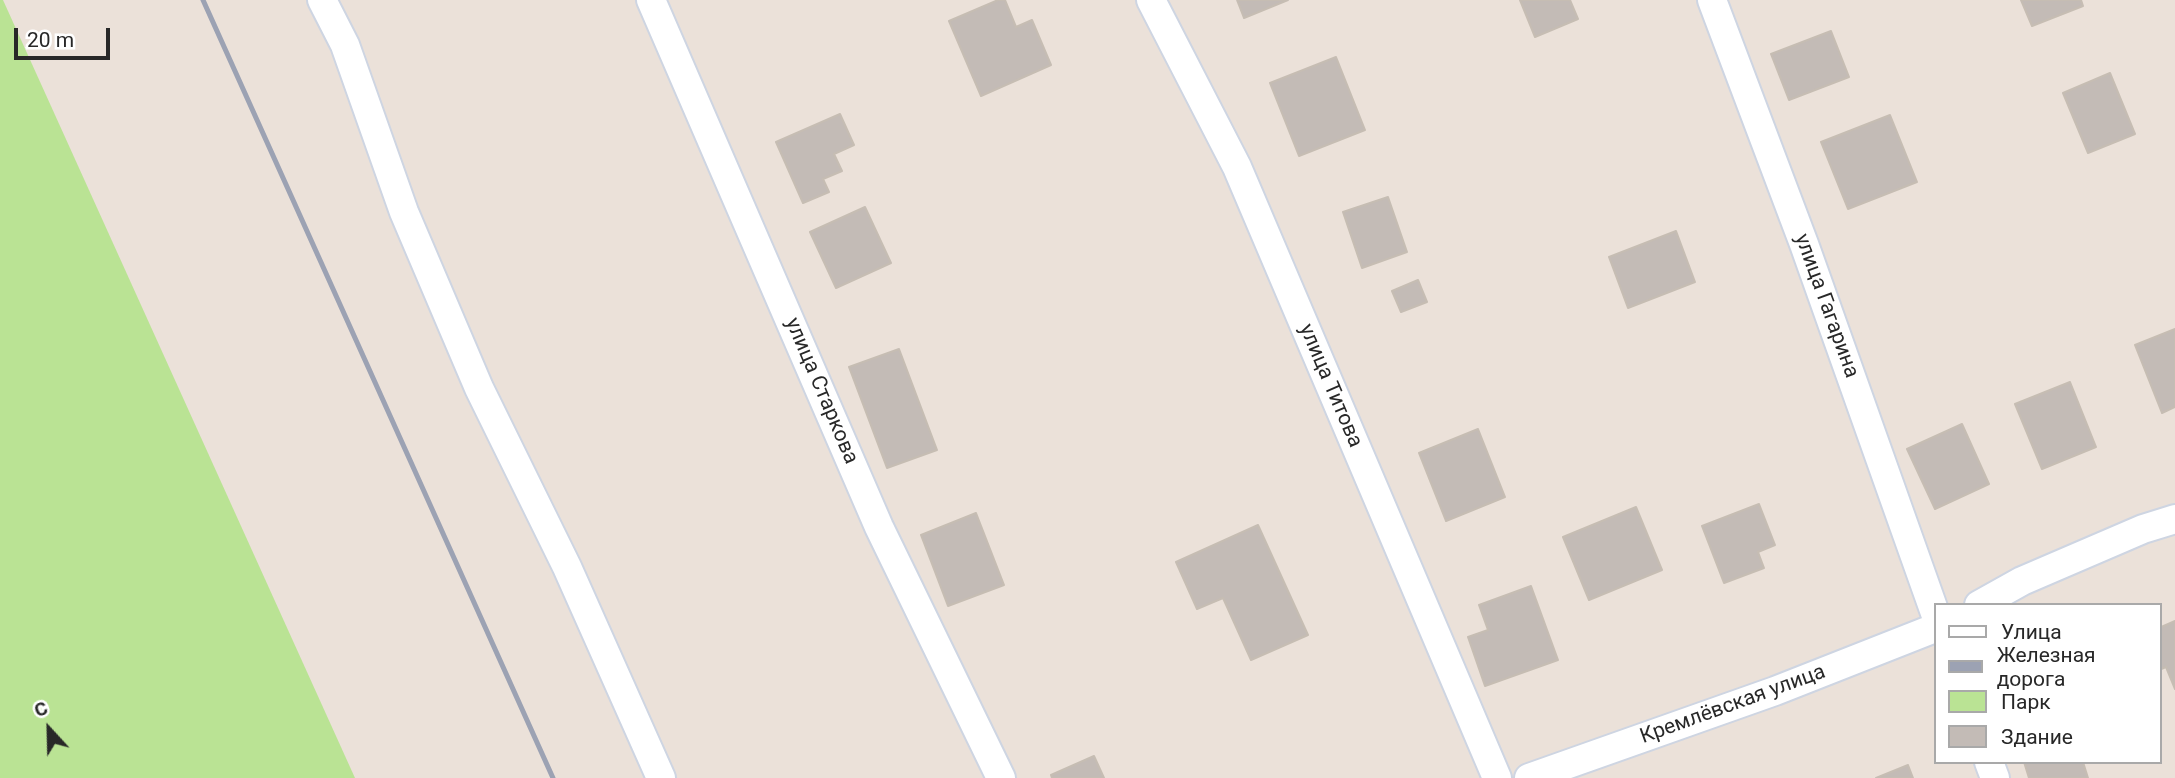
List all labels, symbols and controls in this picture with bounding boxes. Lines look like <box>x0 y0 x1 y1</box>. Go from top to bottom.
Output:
scale bar <box>18 14 114 58</box>
text: 20 m <box>27 28 74 52</box>
street label: улица Гагарина <box>1788 231 1864 381</box>
street label: улица Старкова <box>779 314 863 468</box>
street label: улица Титова <box>1293 321 1367 451</box>
legend <box>1934 603 2161 764</box>
text: Улица <box>2001 620 2062 644</box>
text: Железная дорога <box>1997 643 2096 691</box>
street label: Кремлёвская улица <box>1637 660 1829 750</box>
text: Парк <box>2001 690 2051 714</box>
north arrow <box>14 694 84 764</box>
text: С <box>31 696 51 722</box>
text: Здание <box>2001 725 2073 749</box>

